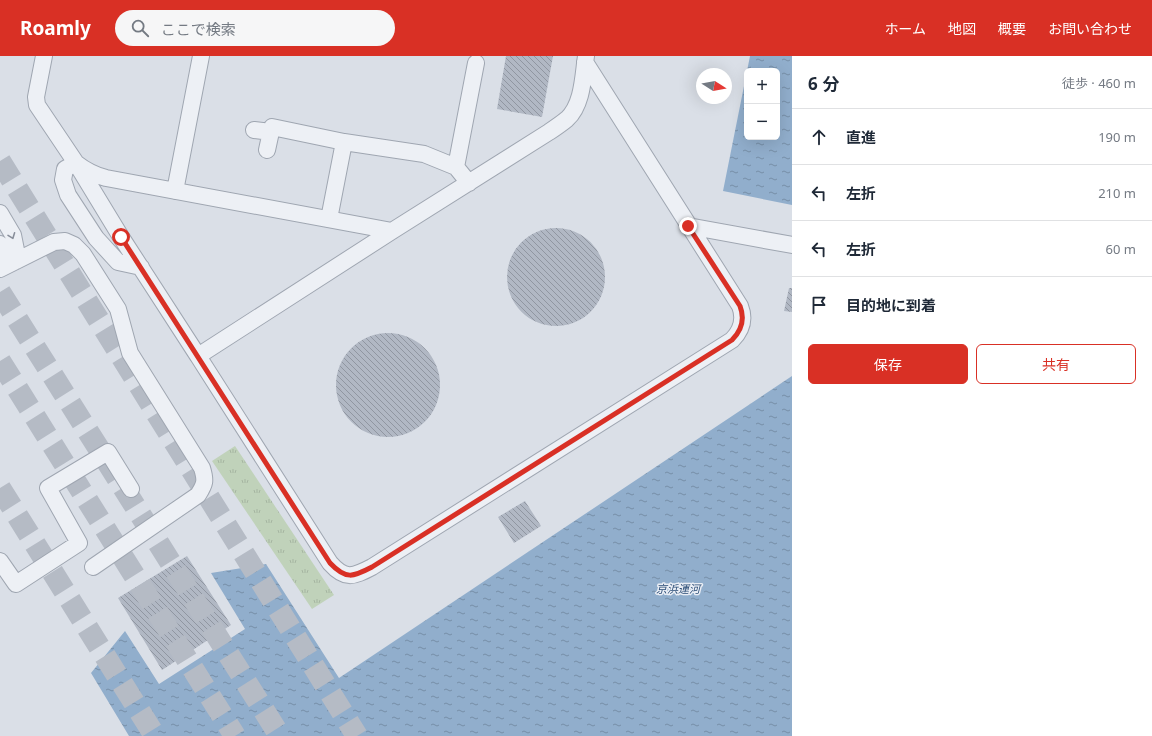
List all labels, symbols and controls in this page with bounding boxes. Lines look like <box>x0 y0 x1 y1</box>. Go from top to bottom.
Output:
search box <box>115 10 395 46</box>
text: Roamly <box>20 15 91 41</box>
icon: search <box>129 17 151 39</box>
text: ここで検索 <box>161 19 236 39</box>
text: ホーム <box>884 19 926 38</box>
text: 地図 <box>948 19 976 38</box>
text: 概要 <box>998 19 1026 38</box>
text: お問い合わせ <box>1048 19 1132 38</box>
north arrow <box>696 68 732 104</box>
map controls <box>744 68 780 140</box>
button: + <box>744 68 780 104</box>
text: 6 分 <box>808 72 839 95</box>
text: 徒歩 · 460 m <box>1062 74 1136 92</box>
button: − <box>744 104 780 140</box>
icon: ahead <box>808 126 830 148</box>
text: 直進 <box>846 127 876 147</box>
text: 190 m <box>1098 128 1136 146</box>
icon: left <box>808 182 830 204</box>
text: 左折 <box>846 183 876 203</box>
text: 210 m <box>1098 184 1136 202</box>
route end <box>679 217 697 235</box>
route start <box>112 228 130 246</box>
one-way arrow <box>8 232 16 239</box>
icon: left <box>808 238 830 260</box>
text: 左折 <box>846 239 876 259</box>
text: 60 m <box>1106 240 1136 258</box>
icon: arrive <box>808 294 830 316</box>
text: 目的地に到着 <box>846 295 936 315</box>
button: 保存 <box>808 344 968 384</box>
button: 共有 <box>976 344 1136 384</box>
water label: 京浜運河 <box>656 581 702 596</box>

